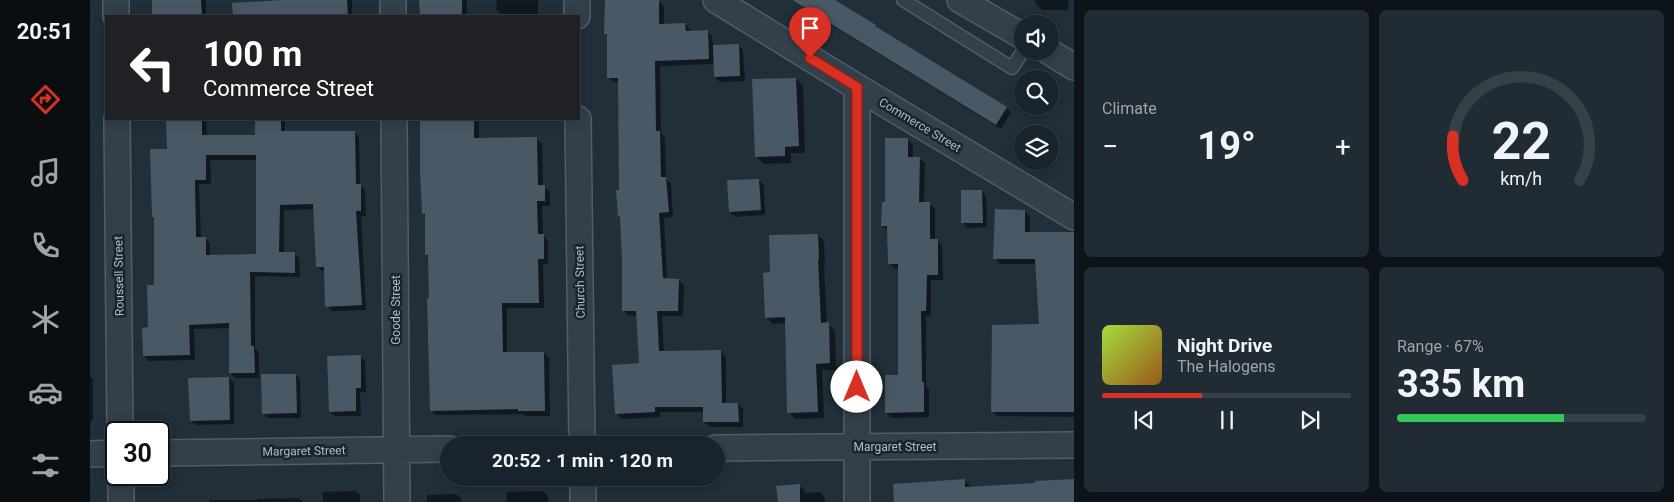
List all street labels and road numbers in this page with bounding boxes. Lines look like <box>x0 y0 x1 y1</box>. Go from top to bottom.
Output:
street label: Commerce Street <box>876 95 964 155</box>
street label: Roussell Street <box>111 236 127 316</box>
street label: Church Street <box>572 246 588 318</box>
street label: Goode Street <box>389 275 403 345</box>
street label: Margaret Street <box>853 440 937 454</box>
street label: Margaret Street <box>262 443 346 459</box>

